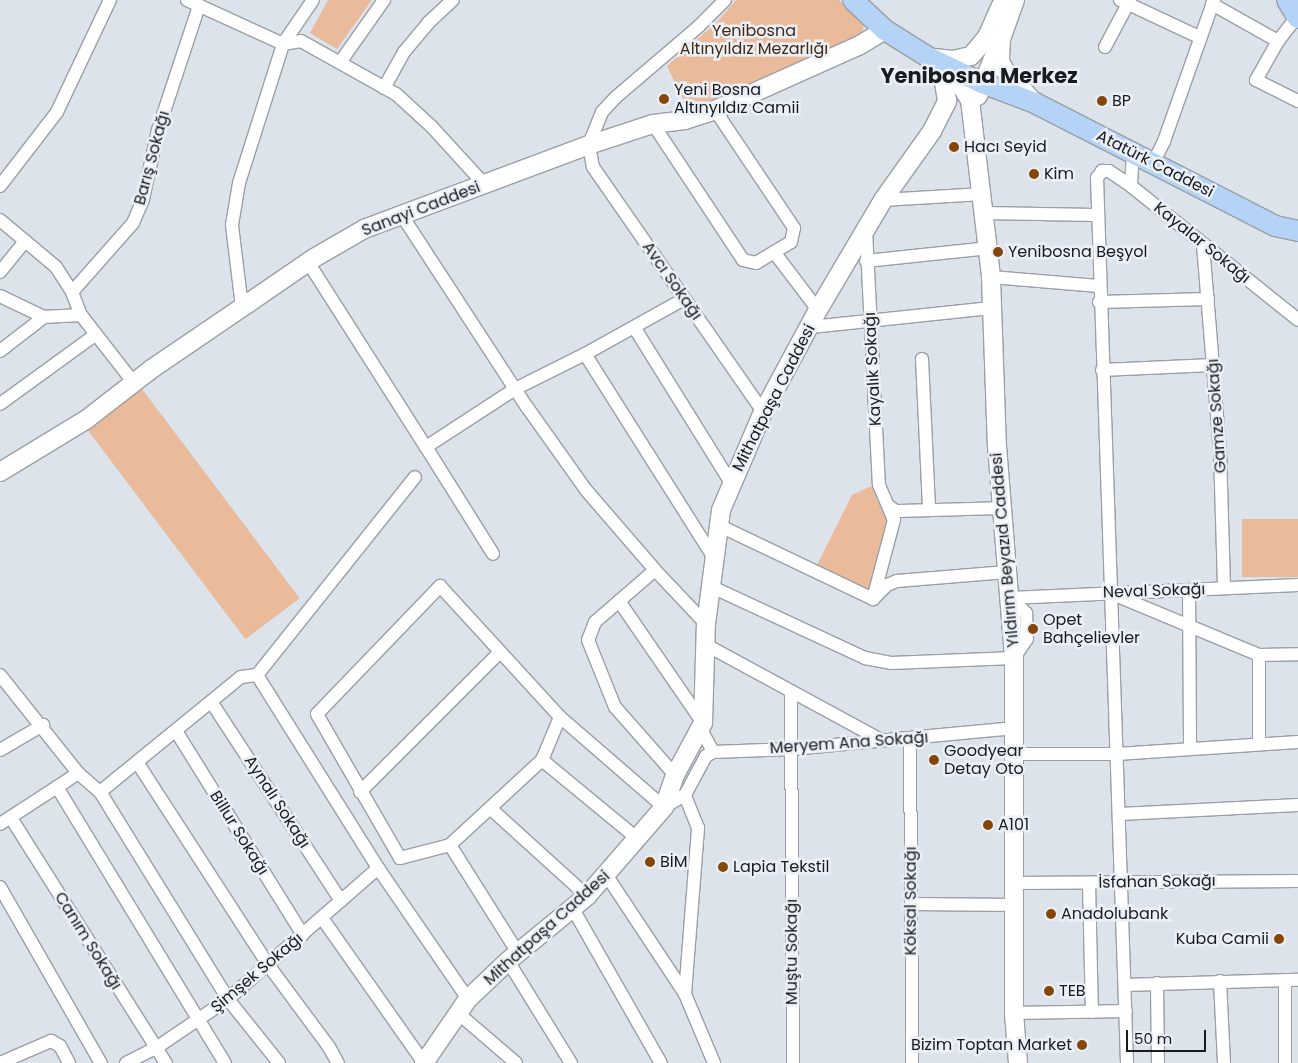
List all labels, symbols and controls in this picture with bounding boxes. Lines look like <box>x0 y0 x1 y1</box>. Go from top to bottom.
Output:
park label: Yenibosna Altınyıldız Mezarlığı <box>680 21 828 59</box>
district label: Yenibosna Merkez <box>880 63 1078 89</box>
place label: Yeni Bosna Altınyıldız Camii <box>674 80 799 118</box>
place label: BP <box>1112 91 1131 111</box>
marker: Yeni Bosna Altınyıldız Camii <box>658 93 670 105</box>
marker: BP <box>1096 95 1108 107</box>
street label: Barış Sokağı <box>130 109 174 207</box>
street label: Atatürk Caddesi <box>1093 126 1217 202</box>
place label: Hacı Seyid <box>964 137 1047 157</box>
marker: Hacı Seyid <box>948 141 960 153</box>
place label: Kim <box>1044 164 1074 184</box>
marker: Kim <box>1028 168 1040 180</box>
street label: Sanayi Caddesi <box>359 178 483 240</box>
street label: Kayalar Sokağı <box>1150 198 1254 288</box>
street label: Avcı Sokağı <box>638 238 706 324</box>
place label: Yenibosna Beşyol <box>1008 242 1147 262</box>
marker: Yenibosna Beşyol <box>992 246 1004 258</box>
street label: Kayalık Sokağı <box>860 312 886 426</box>
street label: Mithatpaşa Caddesi <box>729 321 819 475</box>
street label: Gamze Sokağı <box>1203 358 1231 474</box>
street label: Yıldırım Beyazıd Caddesi <box>987 452 1023 648</box>
street label: Neval Sokağı <box>1102 580 1206 602</box>
place label: Opet Bahçelievler <box>1043 610 1140 648</box>
marker: Opet Bahçelievler <box>1027 623 1039 635</box>
street label: Meryem Ana Sokağı <box>769 728 929 758</box>
place label: Goodyear Detay Oto <box>944 741 1024 779</box>
street label: Aynalı Sokağı <box>240 752 314 852</box>
marker: Goodyear Detay Oto <box>928 754 940 766</box>
street label: Billur Sokağı <box>206 787 272 879</box>
place label: A101 <box>998 815 1029 835</box>
marker: A101 <box>982 819 994 831</box>
street label: Köksal Sokağı <box>901 847 921 955</box>
place label: BİM <box>660 852 688 872</box>
marker: BİM <box>644 856 656 868</box>
place label: Lapia Tekstil <box>733 857 829 877</box>
marker: Lapia Tekstil <box>717 861 729 873</box>
street label: Mithatpaşa Caddesi <box>480 867 614 989</box>
street label: İsfahan Sokağı <box>1098 871 1216 893</box>
street label: Canım Sokağı <box>50 889 126 993</box>
street label: Muştu Sokağı <box>782 899 802 1005</box>
place label: Anadolubank <box>1061 904 1168 924</box>
marker: Anadolubank <box>1045 908 1057 920</box>
street label: Şimşek Sokağı <box>207 929 307 1017</box>
place label: Kuba Camii <box>1176 929 1269 949</box>
marker: Kuba Camii <box>1273 933 1285 945</box>
place label: TEB <box>1059 981 1086 1001</box>
marker: TEB <box>1043 985 1055 997</box>
scale bar <box>1128 1020 1208 1052</box>
text: 50 m <box>1134 1028 1172 1049</box>
place label: Bizim Toptan Market <box>911 1035 1072 1055</box>
marker: Bizim Toptan Market <box>1076 1039 1088 1051</box>

